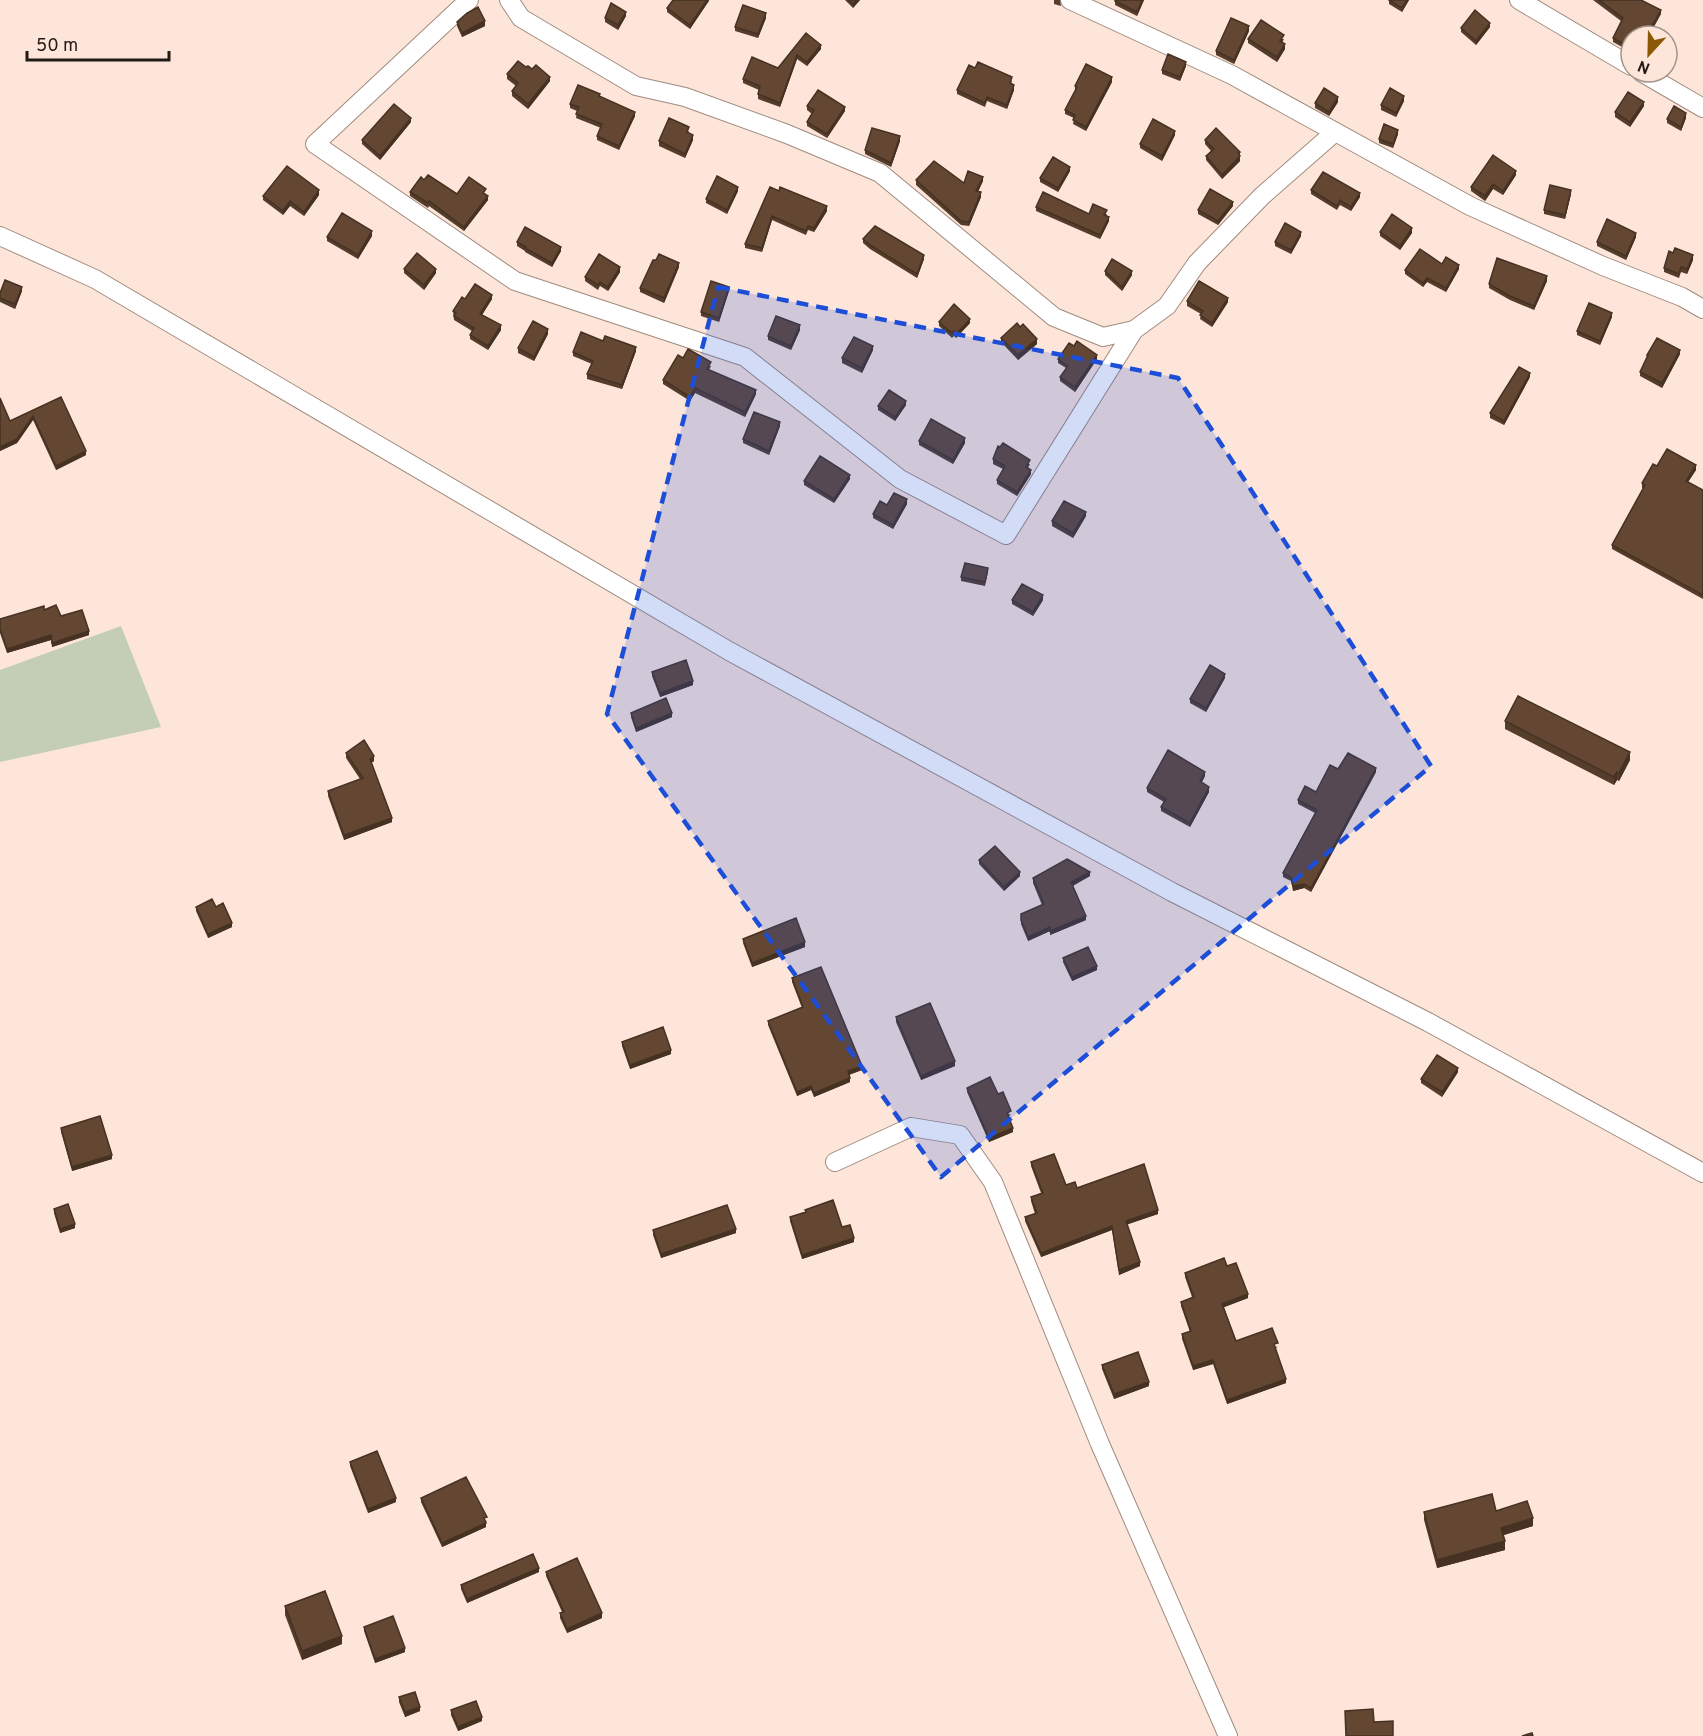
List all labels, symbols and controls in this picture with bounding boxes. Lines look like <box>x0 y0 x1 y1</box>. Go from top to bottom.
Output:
scale bar <box>27 24 170 62</box>
north arrow <box>1619 24 1679 84</box>
text: 50 m <box>36 35 78 58</box>
text: N <box>1635 55 1653 77</box>

